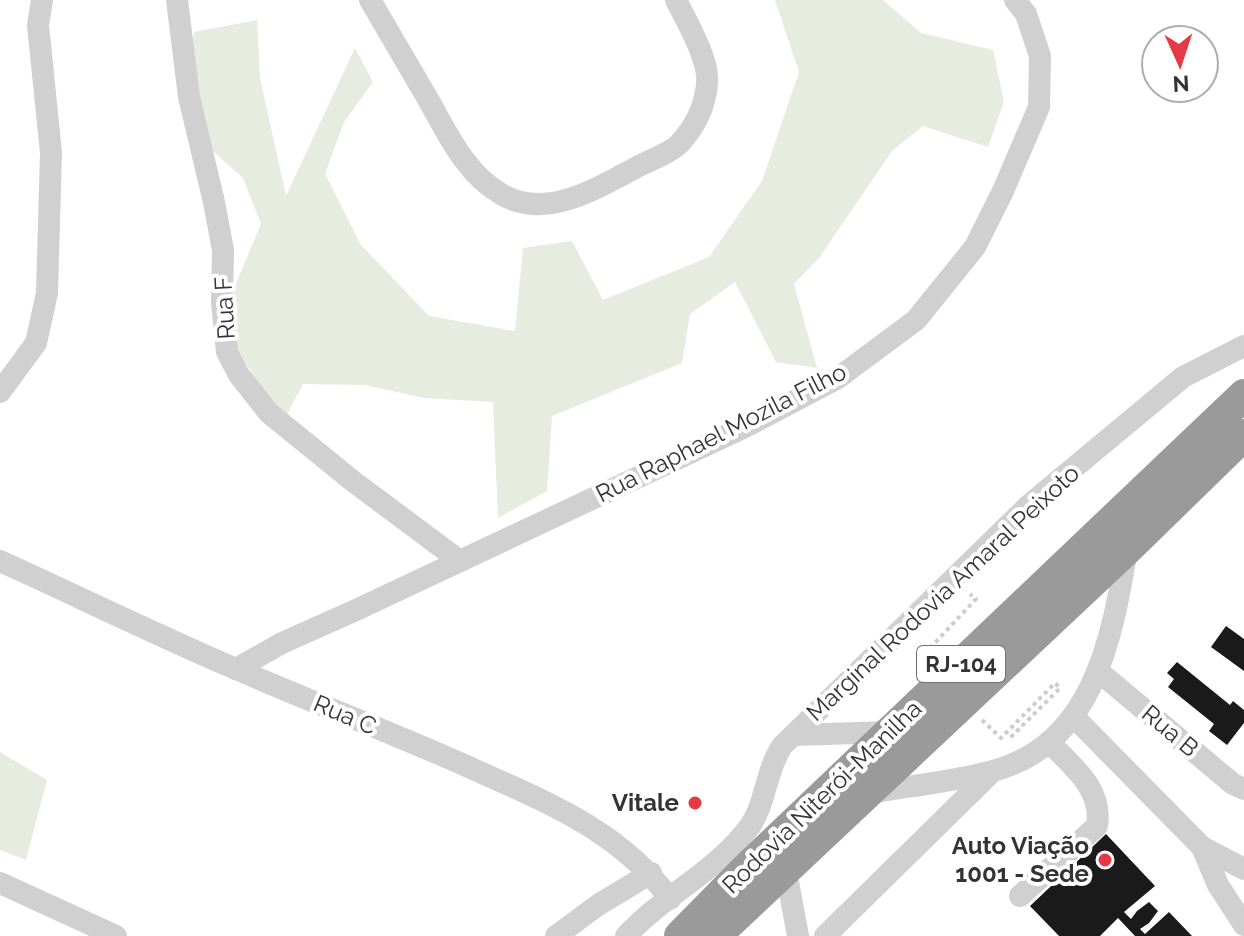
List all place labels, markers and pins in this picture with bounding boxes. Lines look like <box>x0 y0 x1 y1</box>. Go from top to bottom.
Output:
place label: Vitale <box>612 788 679 817</box>
marker: Vitale <box>686 794 704 812</box>
place label: Auto Viação 1001 - Sede <box>952 831 1089 888</box>
marker: Auto Viação 1001 - Sede <box>1096 851 1114 869</box>

